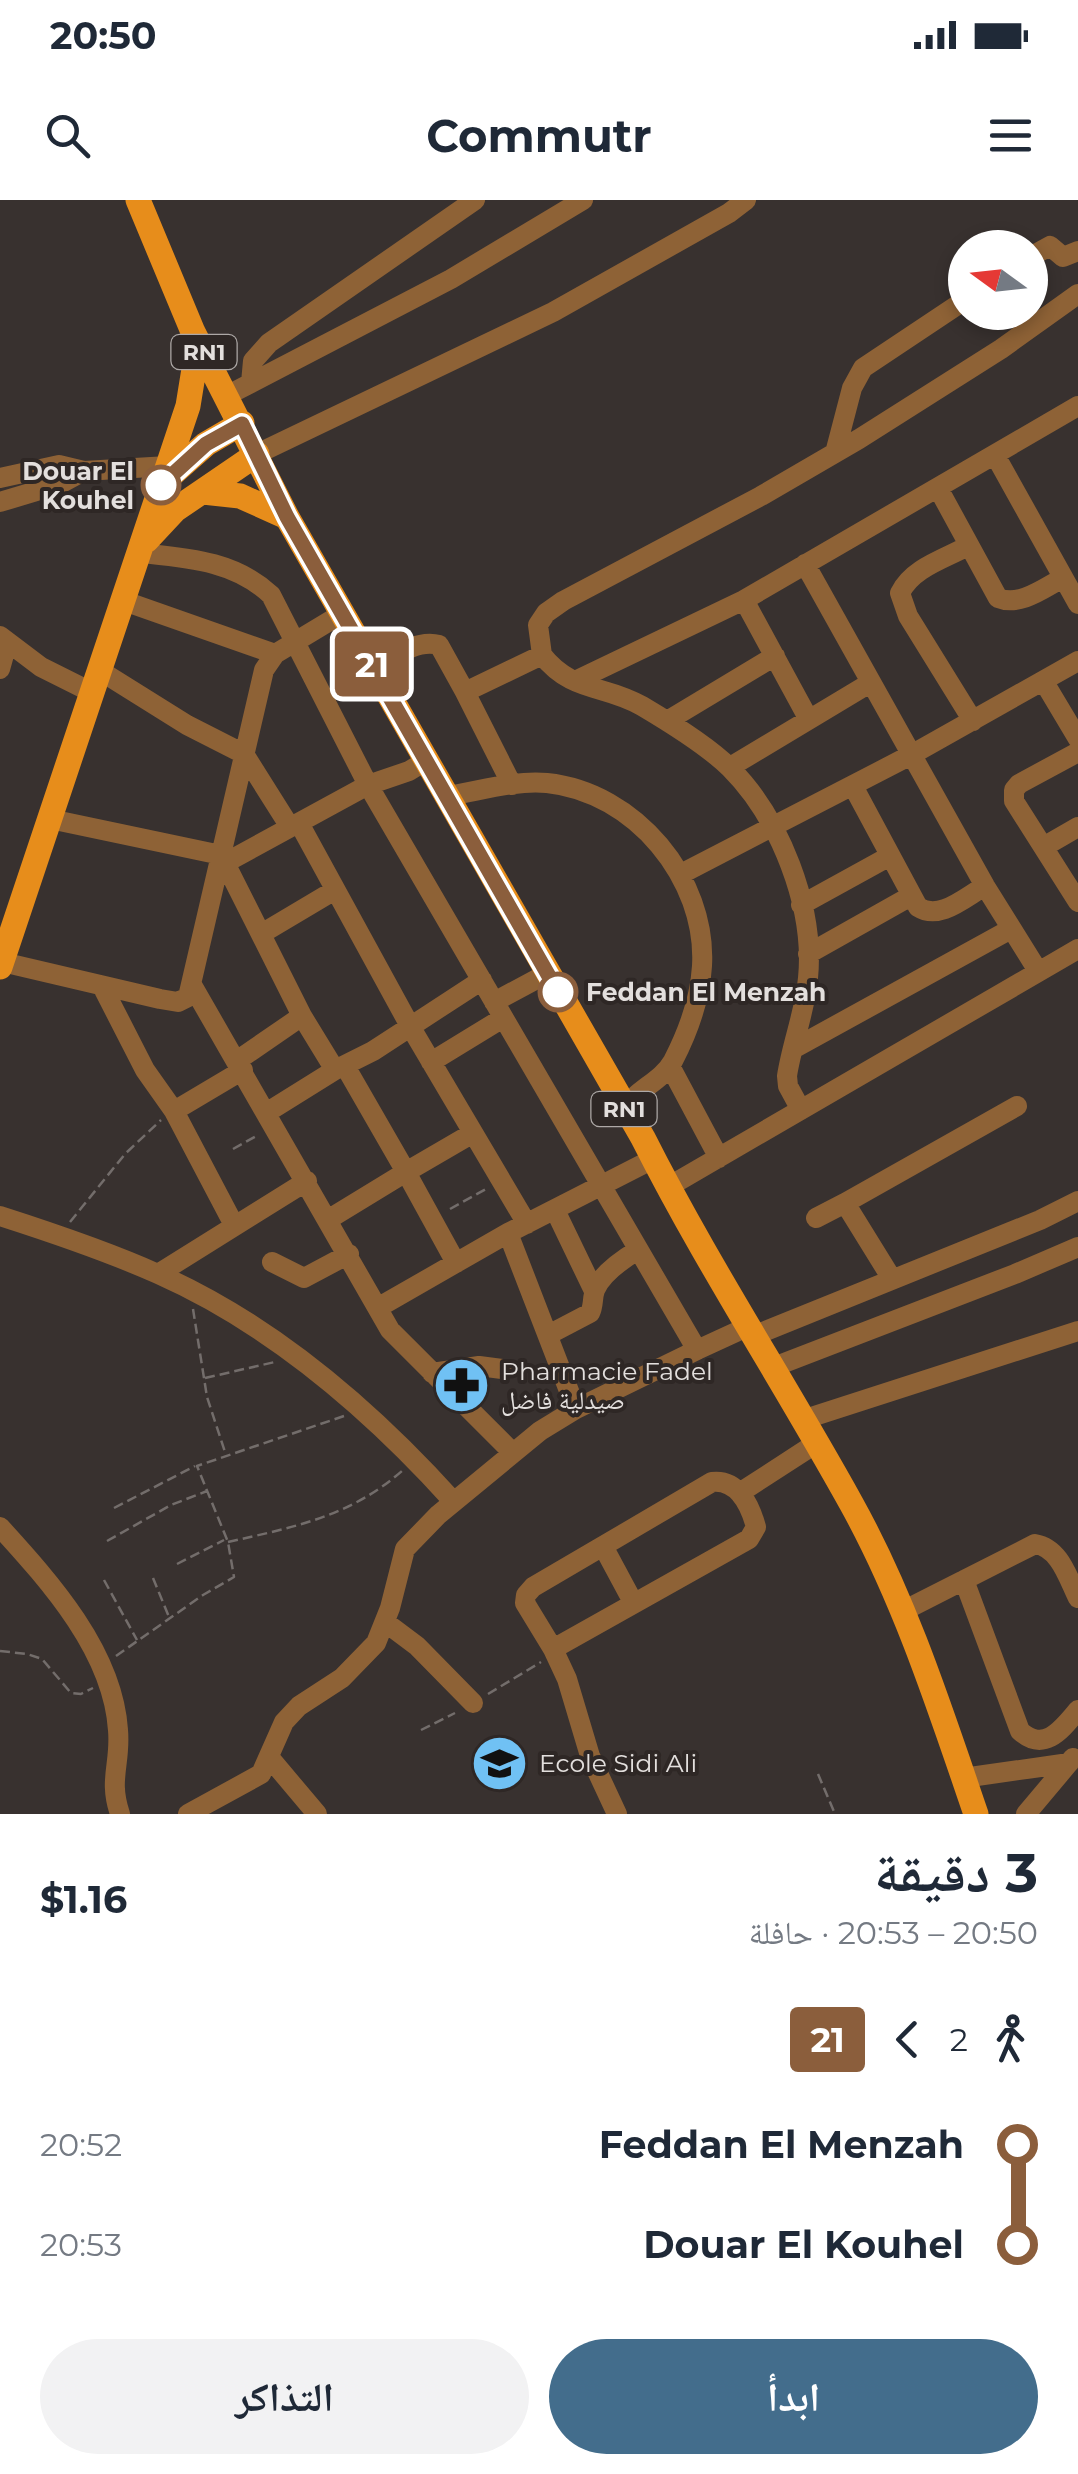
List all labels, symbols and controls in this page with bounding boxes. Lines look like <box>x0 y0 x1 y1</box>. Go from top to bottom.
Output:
text: 20:50 <box>50 12 157 59</box>
icon: search <box>40 108 95 163</box>
text: Commutr <box>426 108 652 163</box>
icon: menu <box>983 108 1038 163</box>
north arrow <box>948 230 1048 330</box>
map controls <box>948 230 1048 330</box>
road number: RN1 <box>172 335 236 369</box>
place label: Douar El Kouhel <box>22 456 134 515</box>
marker: Douar El Kouhel <box>142 466 180 504</box>
line badge: 21 <box>327 632 417 696</box>
text: 21 <box>355 643 389 686</box>
marker: Feddan El Menzah <box>539 973 577 1011</box>
place label: Feddan El Menzah <box>586 977 826 1007</box>
road number: RN1 <box>592 1092 656 1126</box>
pharmacy icon: Pharmacie Fadel صيدلية فاضل <box>432 1355 492 1415</box>
place label: Pharmacie Fadel صيدلية فاضل <box>501 1356 713 1416</box>
school or university icon: Ecole Sidi Ali <box>470 1733 530 1793</box>
place label: Ecole Sidi Ali <box>539 1748 697 1778</box>
text: 3 دقيقة <box>874 1839 1038 1906</box>
text: $1.16 <box>40 1876 127 1923</box>
text: 20:50 – 20:53 · حافلة <box>749 1913 1038 1952</box>
icon: back <box>880 2012 935 2067</box>
icon: walk <box>983 2012 1038 2067</box>
text: 21 <box>810 2018 845 2061</box>
text: 2 <box>950 2020 968 2059</box>
text: Feddan El Menzah <box>599 2121 964 2168</box>
text: 20:52 <box>40 2125 122 2164</box>
text: Douar El Kouhel <box>643 2221 964 2268</box>
text: 20:53 <box>40 2225 122 2264</box>
button: التذاكر <box>40 2339 529 2454</box>
button: ابدأ <box>549 2339 1038 2454</box>

